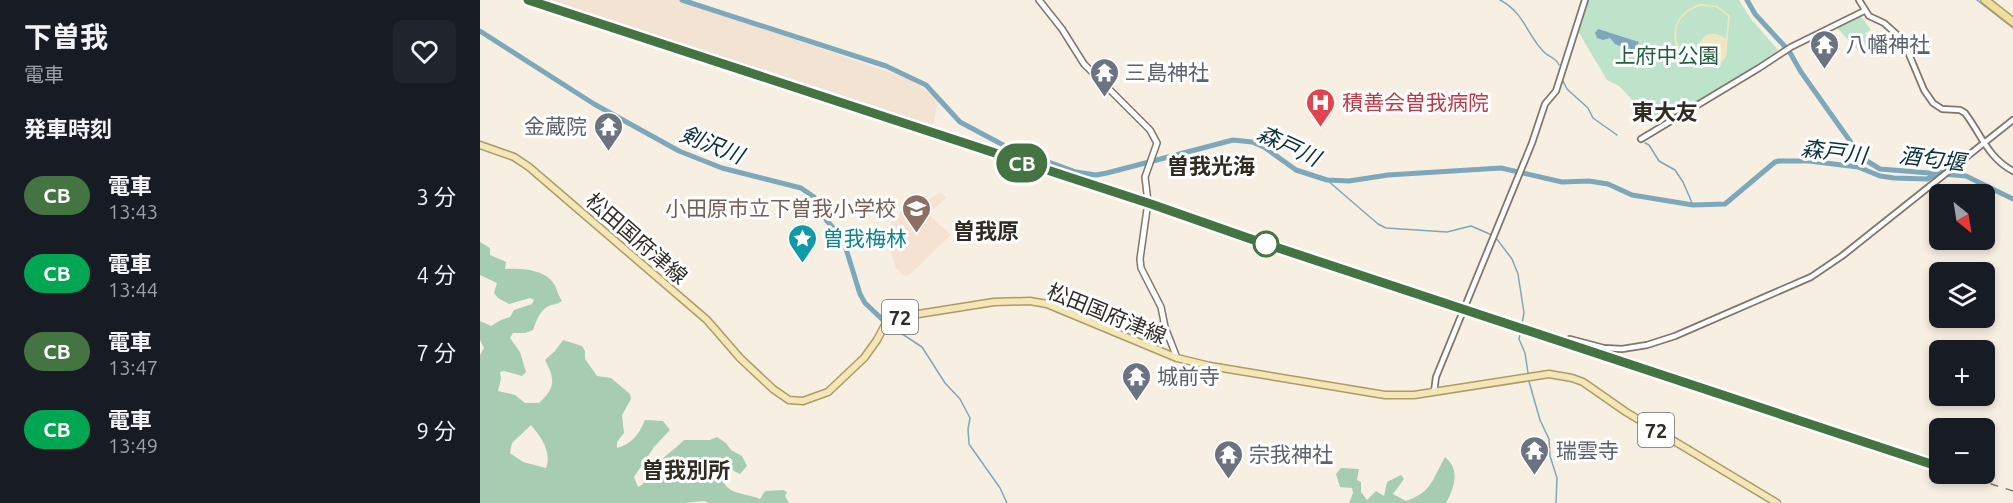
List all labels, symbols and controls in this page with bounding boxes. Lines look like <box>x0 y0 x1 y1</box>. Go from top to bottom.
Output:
button: heart <box>393 20 456 83</box>
text: 下曽我 <box>24 21 108 52</box>
temple icon: 八幡神社 <box>1809 28 1841 70</box>
place label: 八幡神社 <box>1846 32 1930 56</box>
park label: 上府中公園 <box>1615 43 1720 67</box>
temple icon: 三島神社 <box>1088 56 1120 98</box>
place label: 三島神社 <box>1125 60 1209 84</box>
text: 電車 <box>24 63 64 86</box>
hospital icon: 積善会曽我病院 <box>1305 86 1337 128</box>
place label: 積善会曽我病院 <box>1342 90 1489 114</box>
district label: 東大友 <box>1632 99 1698 124</box>
temple icon: 金蔵院 <box>592 110 624 152</box>
place label: 金蔵院 <box>524 114 587 138</box>
text: 発車時刻 <box>24 116 112 141</box>
water label: 森戸川 <box>1254 120 1326 171</box>
water label: 剣沢川 <box>677 121 749 168</box>
water label: 森戸川 <box>1800 135 1870 168</box>
water label: 酒匂堰 <box>1898 142 1970 175</box>
line badge: CB <box>995 144 1049 182</box>
text: CB <box>1008 151 1036 175</box>
district label: 曽我光海 <box>1167 153 1255 178</box>
text: 電車 <box>108 173 152 198</box>
text: CB <box>43 183 71 207</box>
text: 3 分 <box>417 184 456 209</box>
north arrow <box>1929 184 1995 250</box>
map controls <box>1929 184 1995 484</box>
street label: 松田国府津線 <box>582 188 692 288</box>
school or university icon: 小田原市立下曽我小学校 <box>901 192 933 234</box>
place label: 小田原市立下曽我小学校 <box>665 196 896 220</box>
text: 13:43 <box>108 200 158 223</box>
district label: 曽我原 <box>953 218 1019 243</box>
place icon: 曽我梅林 <box>786 222 818 264</box>
place label: 曽我梅林 <box>823 226 907 250</box>
unlabelled marker <box>1253 231 1279 257</box>
text: 電車 <box>108 251 152 276</box>
text: CB <box>43 261 71 285</box>
text: 4 分 <box>417 262 456 287</box>
button: layers <box>1929 262 1995 328</box>
text: 13:44 <box>108 278 158 301</box>
street label: 松田国府津線 <box>1044 278 1170 348</box>
road number: 72 <box>882 300 918 334</box>
text: 電車 <box>108 329 152 354</box>
text: CB <box>43 339 71 363</box>
text: 7 分 <box>417 340 456 365</box>
button: + <box>1929 340 1995 406</box>
text: 13:47 <box>108 356 158 379</box>
temple icon: 城前寺 <box>1120 360 1152 402</box>
place label: 城前寺 <box>1157 364 1220 388</box>
text: 電車 <box>108 407 152 432</box>
road number: 72 <box>1638 413 1674 447</box>
text: CB <box>43 417 71 441</box>
text: 9 分 <box>417 418 456 443</box>
button: − <box>1929 418 1995 484</box>
text: 13:49 <box>108 434 158 457</box>
temple icon: 瑞雲寺 <box>1519 434 1551 476</box>
temple icon: 宗我神社 <box>1212 438 1244 480</box>
place label: 瑞雲寺 <box>1556 438 1619 462</box>
place label: 宗我神社 <box>1249 442 1333 466</box>
district label: 曽我別所 <box>642 457 730 482</box>

